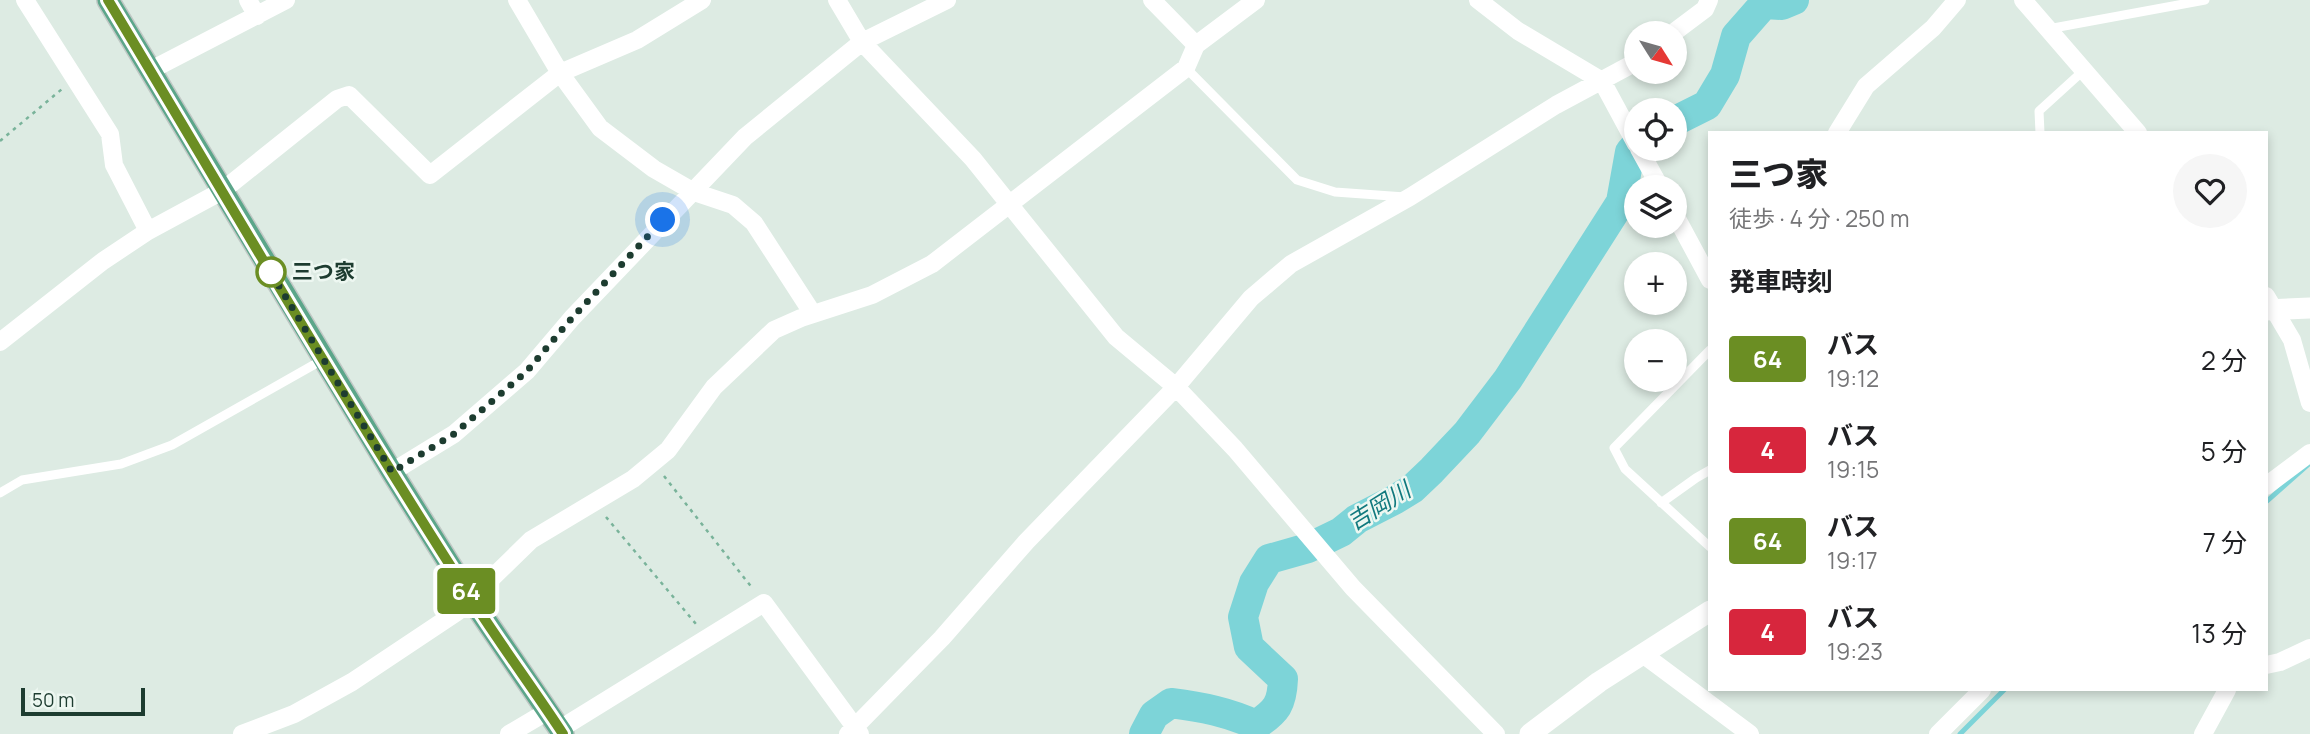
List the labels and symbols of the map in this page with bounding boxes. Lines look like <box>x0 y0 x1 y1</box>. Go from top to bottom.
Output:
north arrow <box>1624 21 1687 84</box>
your location <box>645 202 680 237</box>
marker: 三つ家 <box>256 257 286 287</box>
place label: 三つ家 <box>292 257 355 285</box>
water label: 吉岡川 <box>1341 472 1419 537</box>
line badge: 64 <box>434 568 498 614</box>
scale bar <box>21 685 145 717</box>

